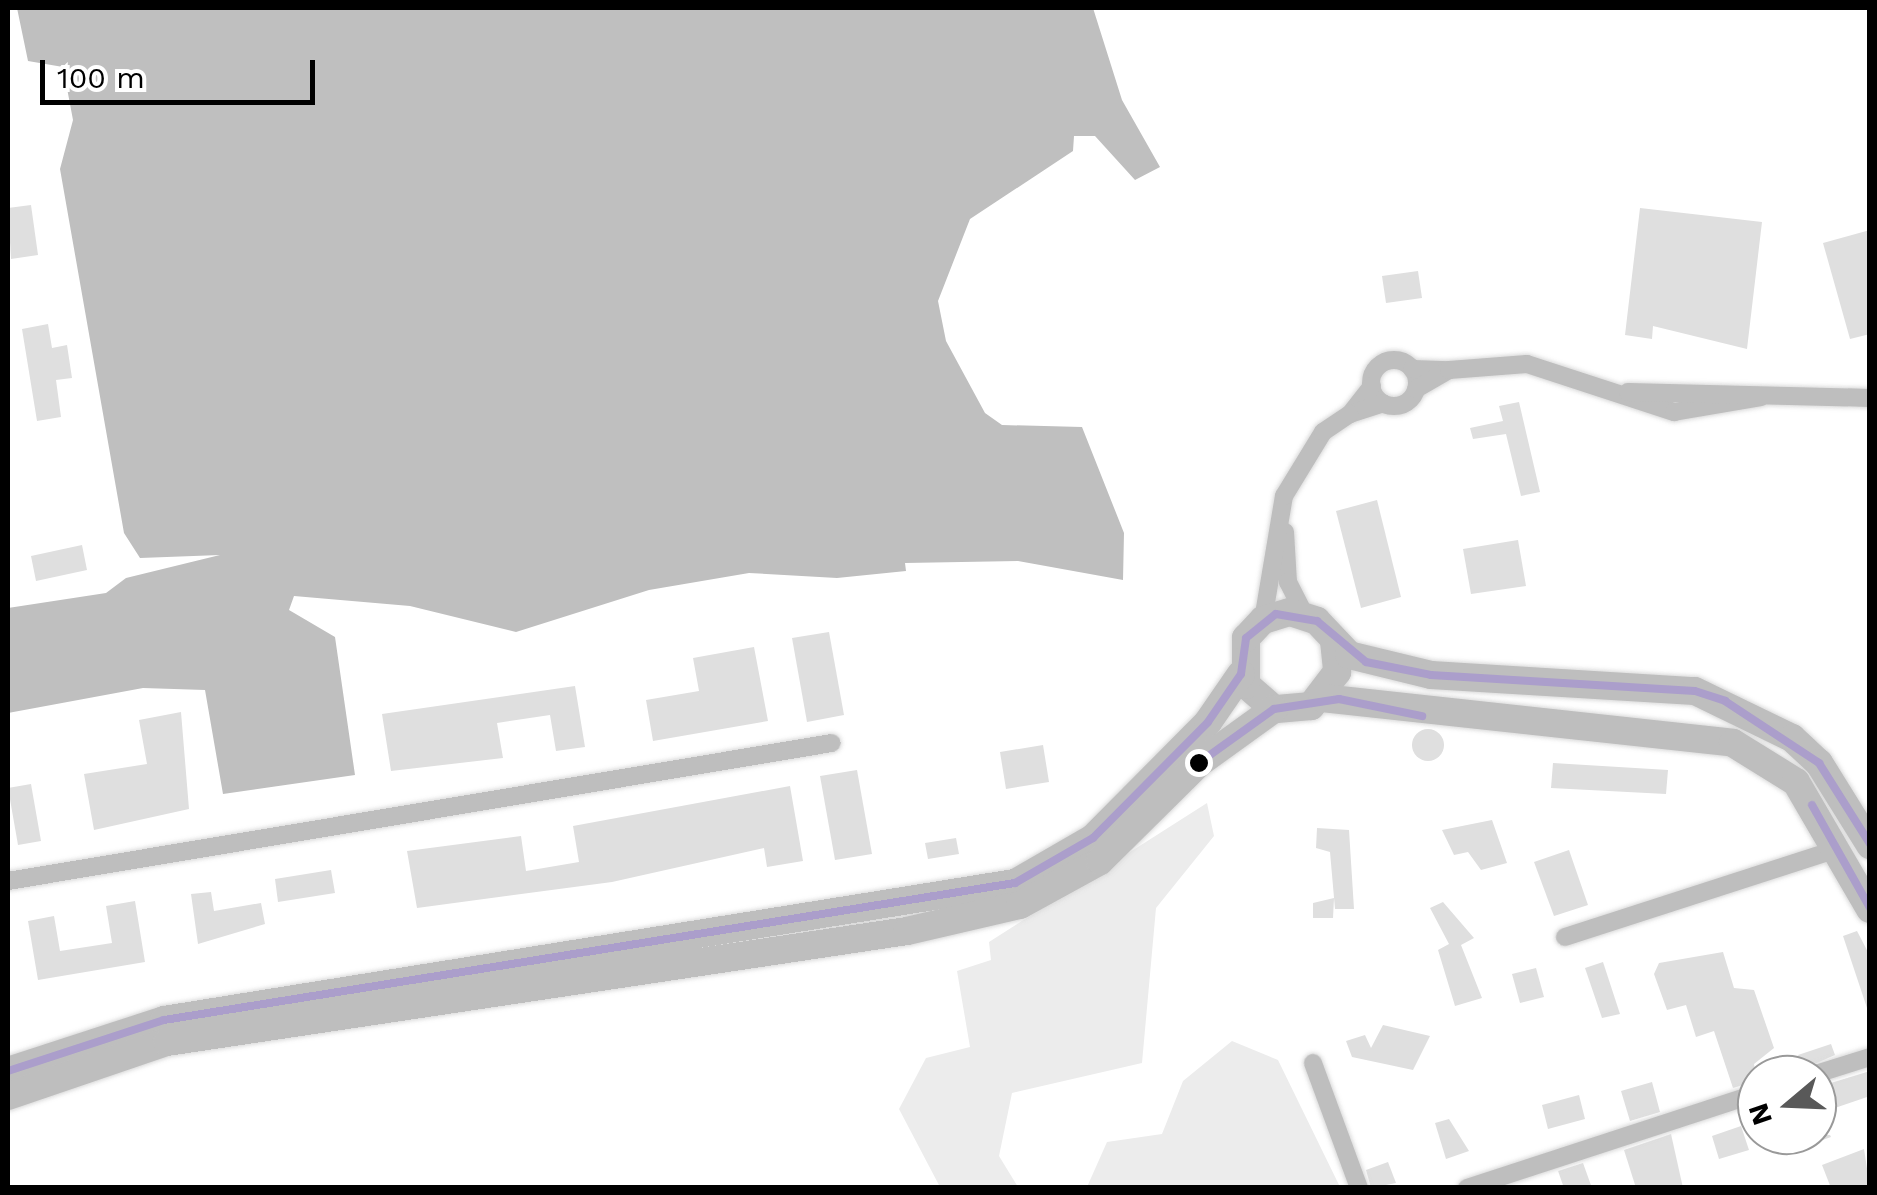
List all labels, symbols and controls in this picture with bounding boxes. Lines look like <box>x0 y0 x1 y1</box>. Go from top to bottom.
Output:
scale bar <box>45 40 320 102</box>
text: 100 m <box>57 60 145 95</box>
unlabelled marker <box>1189 753 1209 773</box>
north arrow <box>1737 1055 1837 1155</box>
text: N <box>1741 1099 1779 1129</box>

